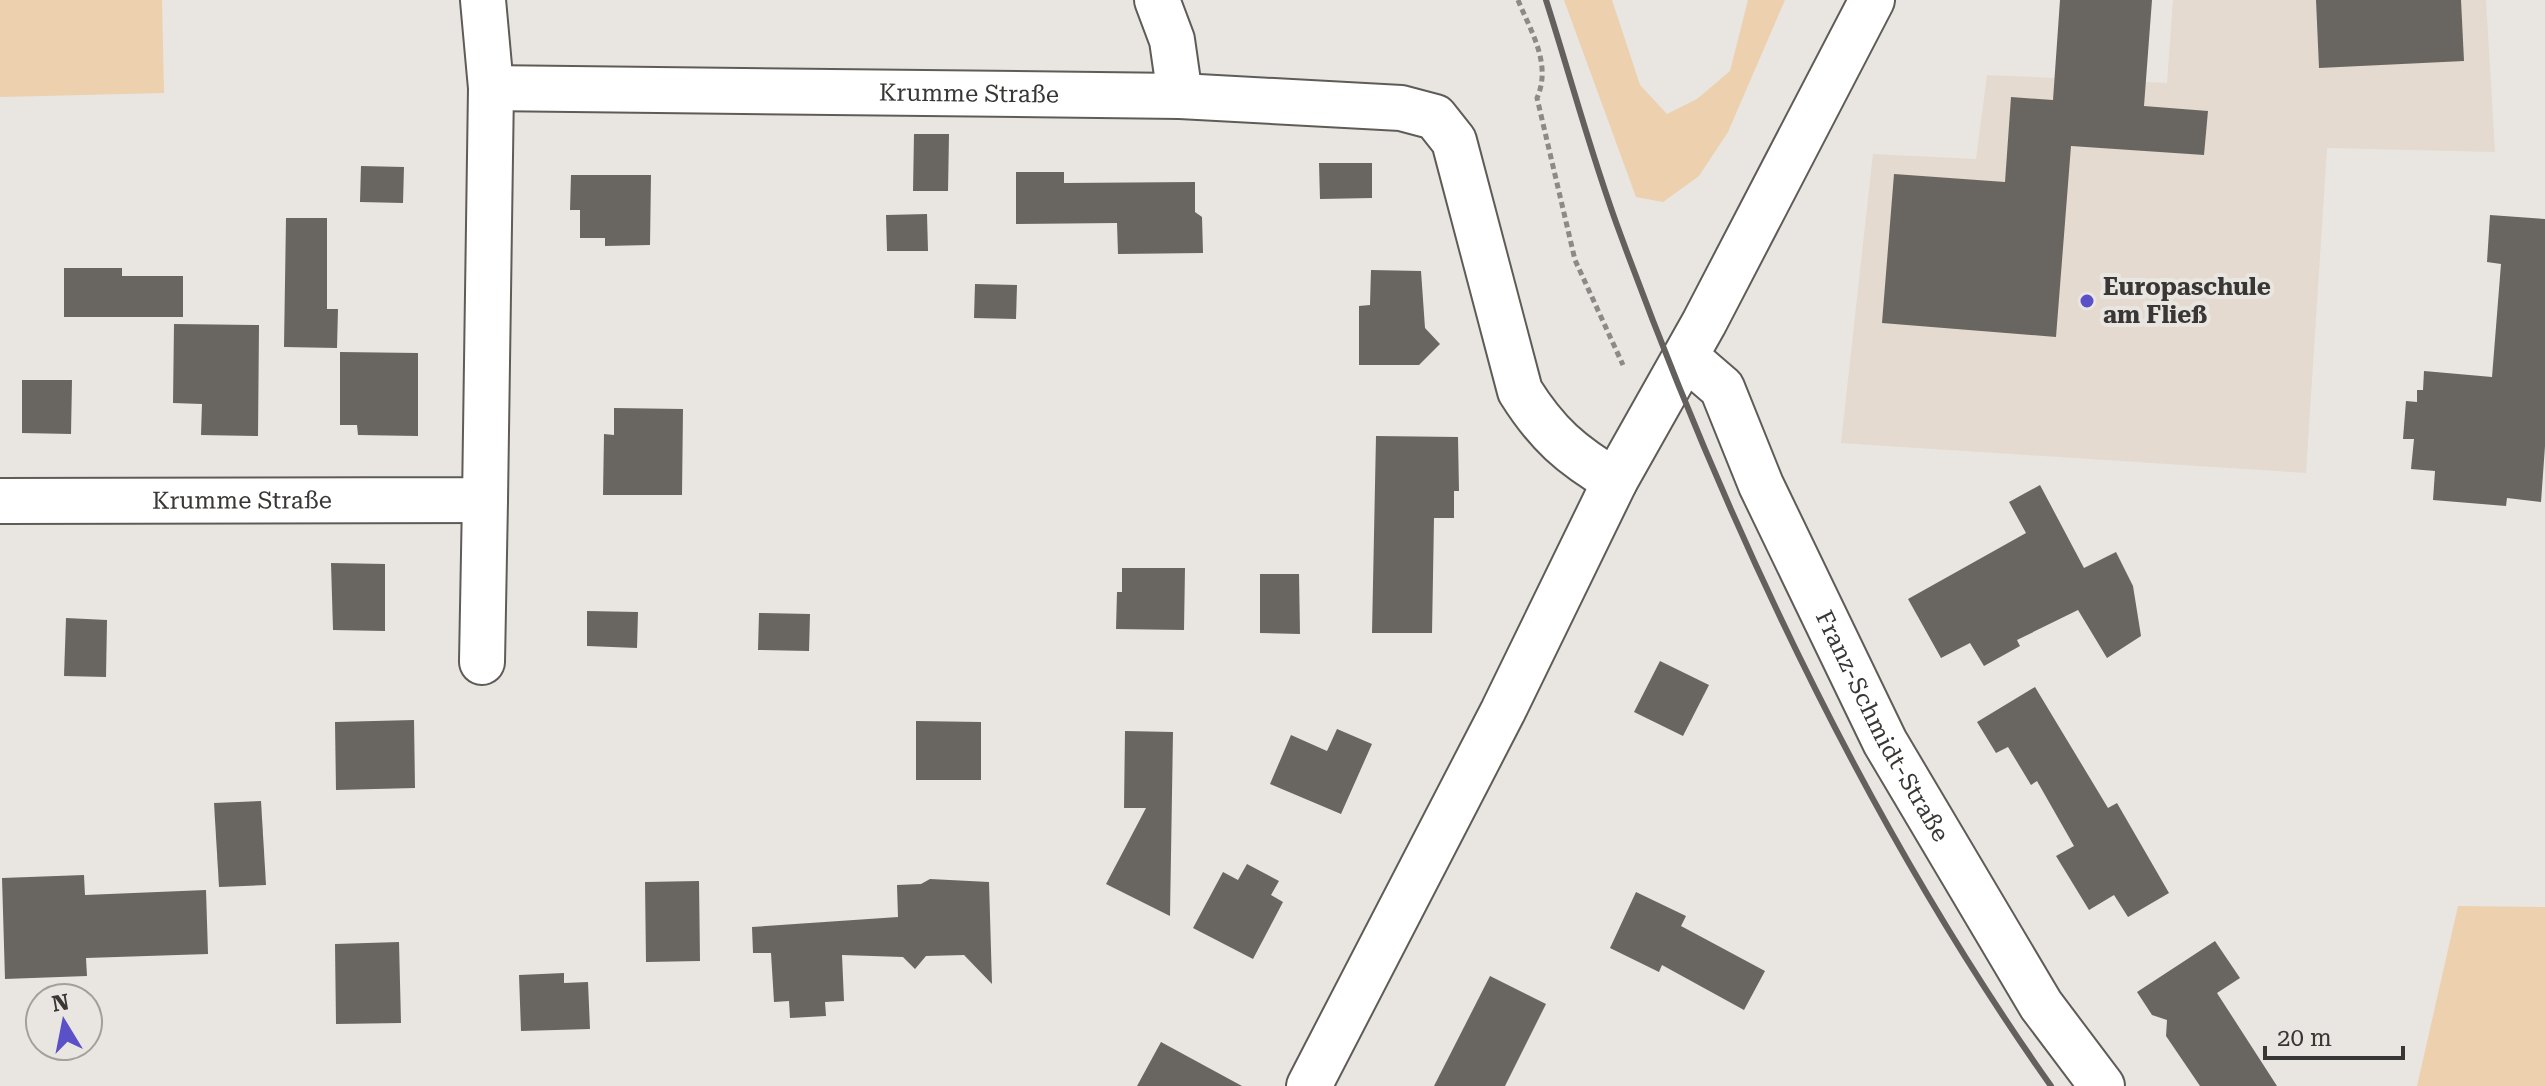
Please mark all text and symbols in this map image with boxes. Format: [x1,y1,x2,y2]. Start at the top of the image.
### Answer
street label: Krumme Straße [879,79,1059,109]
place label: Europaschule am Fließ [2103,273,2271,329]
marker: Europaschule am Fließ [2078,292,2096,310]
street label: Krumme Straße [152,486,332,515]
street label: Franz-Schmidt-Straße [1810,606,1955,847]
north arrow [24,982,104,1062]
text: N [50,989,71,1017]
scale bar [2265,1010,2403,1060]
text: 20 m [2277,1024,2332,1052]

